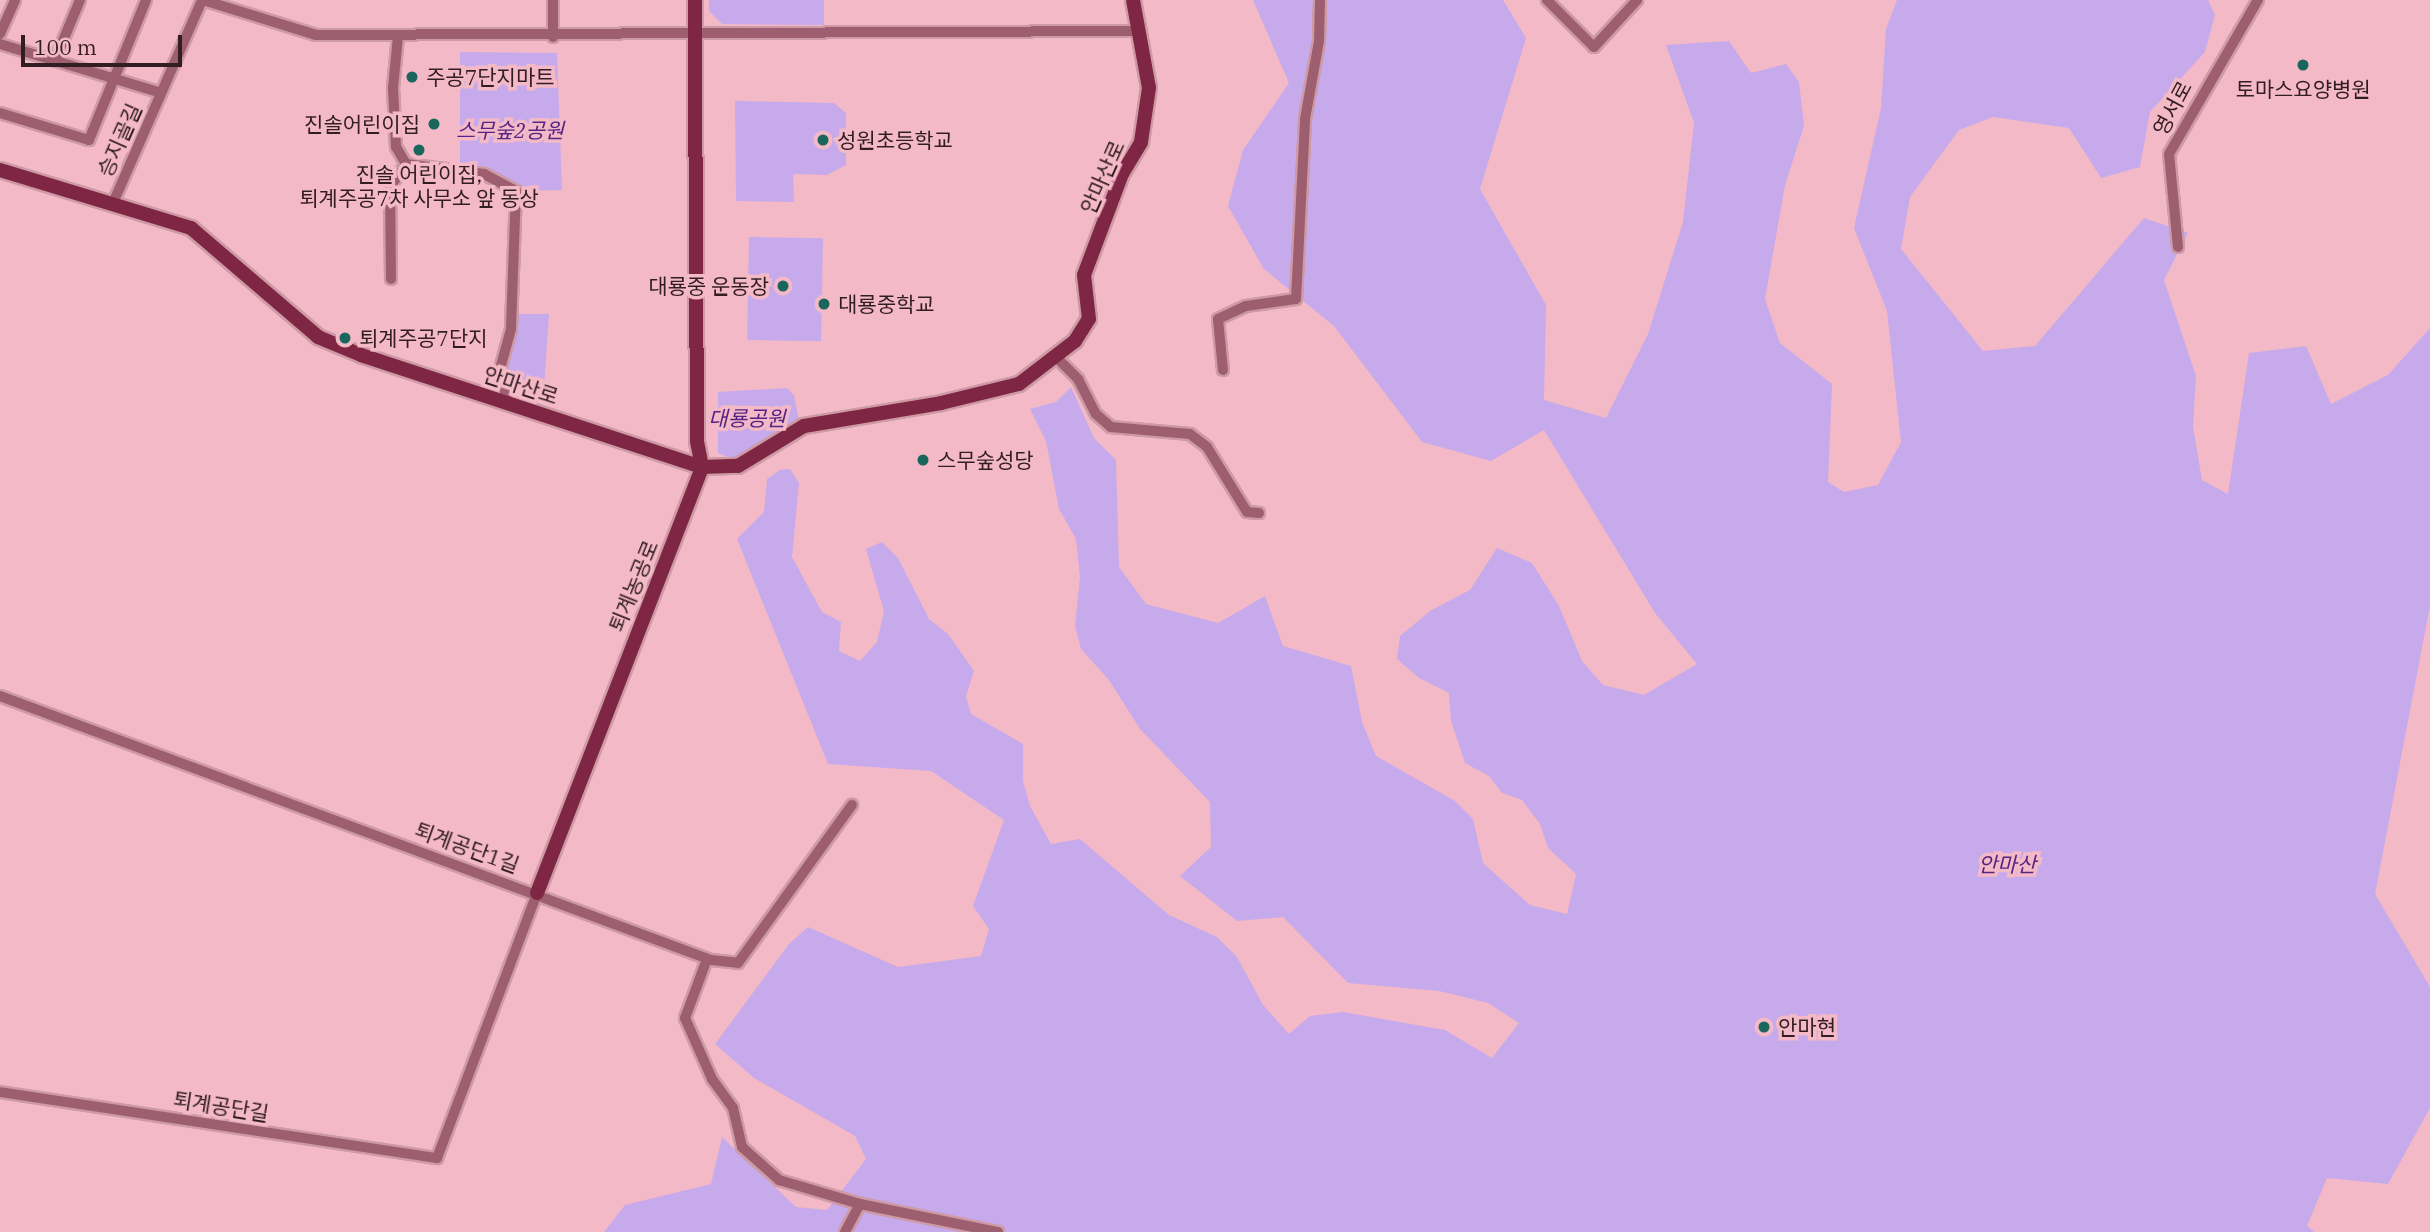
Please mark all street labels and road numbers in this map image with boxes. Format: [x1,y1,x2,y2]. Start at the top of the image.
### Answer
street label: 영서로 [2147,76,2197,140]
street label: 승지골길 [92,100,146,180]
street label: 안마산로 [1075,137,1129,217]
street label: 안마산로 [480,361,562,409]
street label: 퇴계농공로 [603,536,663,636]
street label: 퇴계공단1길 [411,816,523,878]
street label: 퇴계공단길 [171,1086,271,1126]

